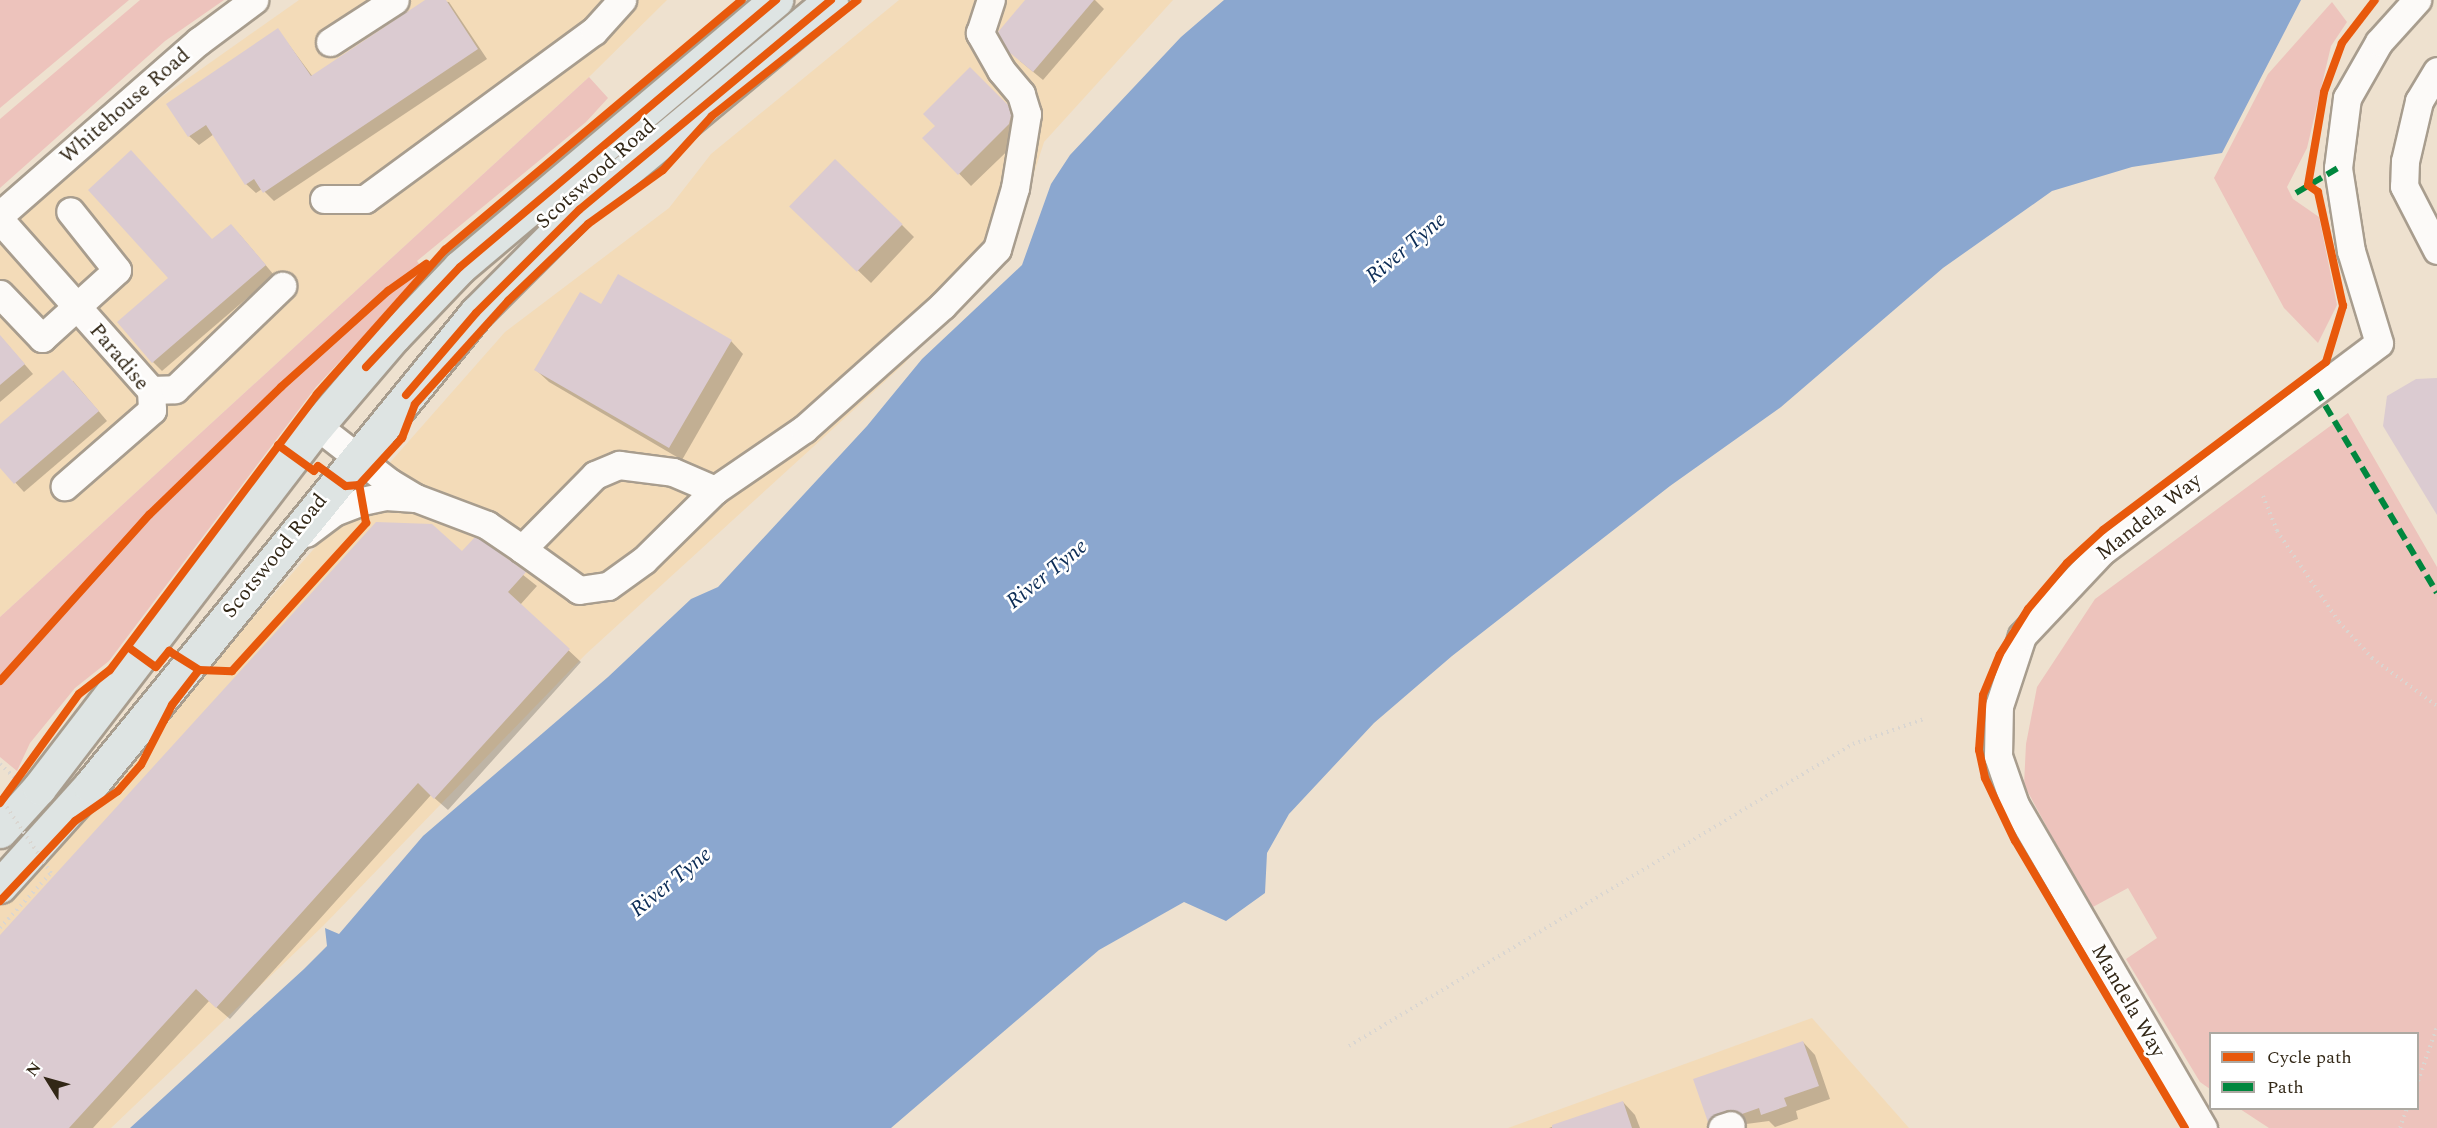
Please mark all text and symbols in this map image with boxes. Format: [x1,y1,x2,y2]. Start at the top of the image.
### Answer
street label: Whitehouse Road [55,43,195,169]
street label: Scotswood Road [531,114,661,234]
water label: River Tyne [1360,207,1452,289]
street label: Paradise [84,318,154,396]
street label: Mandela Way [2091,468,2207,566]
street label: Scotswood Road [217,489,333,623]
water label: River Tyne [1001,533,1093,615]
water label: River Tyne [625,841,717,923]
street label: Mandela Way [2085,940,2171,1062]
legend [2209,1032,2419,1110]
text: Cycle path [2267,1044,2352,1071]
north arrow [18,1050,78,1110]
text: N [20,1057,47,1082]
text: Path [2267,1074,2304,1101]

